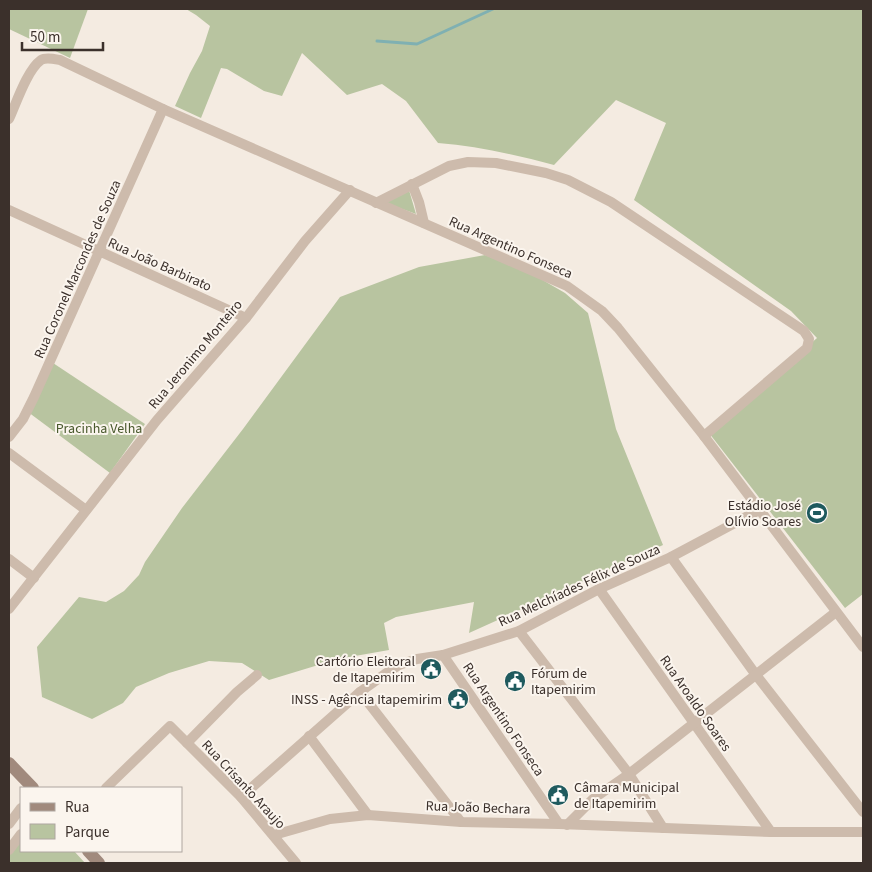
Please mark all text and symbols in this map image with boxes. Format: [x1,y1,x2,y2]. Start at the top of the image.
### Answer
scale bar [22,20,104,52]
text: 50 m [30,27,60,48]
street label: Rua Coronel Marcondes de Souza [29,177,126,362]
street label: Rua Argentino Fonseca [446,212,576,284]
street label: Rua João Barbirato [104,233,215,297]
street label: Rua Jeronimo Monteiro [144,296,248,414]
park label: Pracinha Velha [56,419,142,439]
place label: Estádio José Olívio Soares [725,496,801,532]
sports icon: Estádio José Olívio Soares [805,501,829,525]
street label: Rua Melchíades Félix de Souza [495,540,664,632]
street label: Rua Aroaldo Soares [654,651,736,756]
place label: Cartório Eleitoral de Itapemirim [316,652,415,688]
public building icon: Cartório Eleitoral de Itapemirim [419,657,443,681]
street label: Rua Argentino Fonseca [458,659,549,781]
place label: Fórum de Itapemirim [531,664,596,700]
public building icon: Fórum de Itapemirim [503,669,527,693]
public building icon: INSS - Agência Itapemirim [446,687,470,711]
place label: INSS - Agência Itapemirim [291,690,442,710]
street label: Rua Crisanto Araujo [197,736,290,834]
place label: Câmara Municipal de Itapemirim [574,778,679,814]
public building icon: Câmara Municipal de Itapemirim [546,783,570,807]
legend [20,787,182,852]
street label: Rua João Bechara [425,796,531,820]
text: Rua [65,797,89,818]
text: Parque [65,822,109,843]

